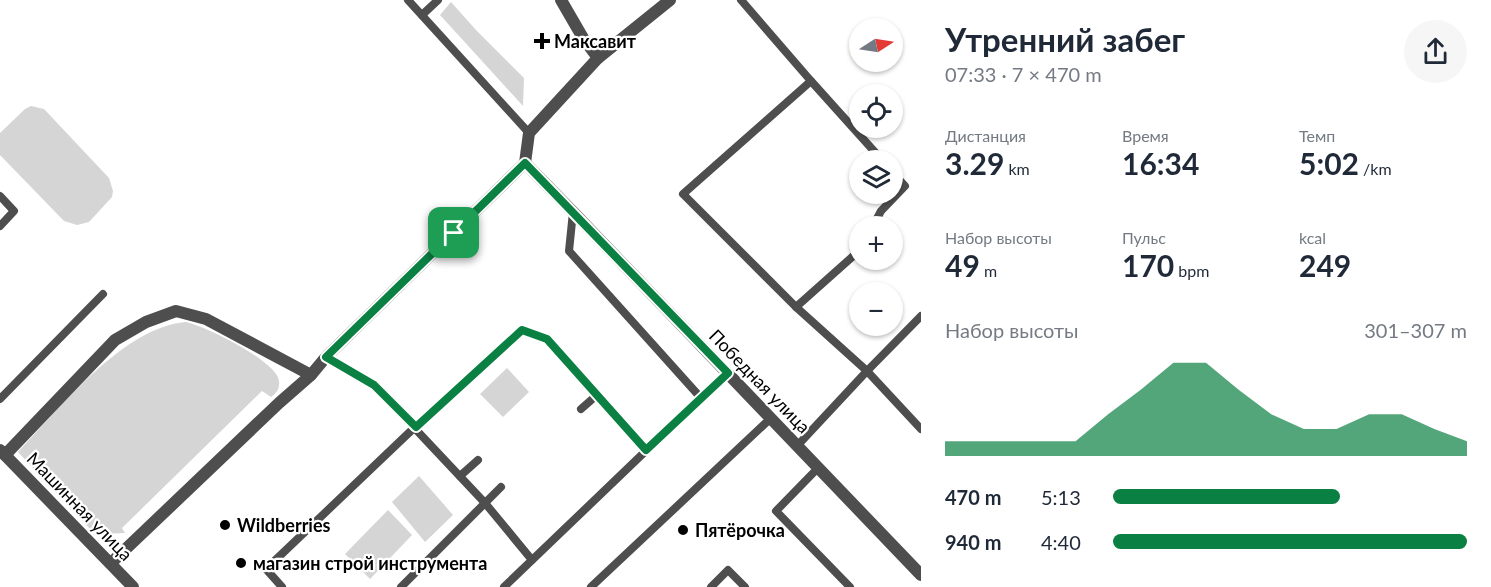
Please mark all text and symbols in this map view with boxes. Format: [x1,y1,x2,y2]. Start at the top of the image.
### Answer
north arrow [849,18,903,72]
map controls [849,18,903,336]
text: Утренний забег [945,19,1185,59]
button: share [1404,20,1467,83]
place label: Максавит [554,30,637,52]
marker: Максавит [535,34,549,48]
text: 07:33 · 7 × 470 m [945,62,1102,86]
button: locate [849,84,903,138]
text: Дистанция [945,126,1026,145]
text: Время [1122,126,1169,145]
text: Темп [1299,126,1335,145]
text: 3.29 [945,145,1004,181]
text: 16:34 [1122,145,1199,181]
text: 5:02 [1299,145,1359,181]
button: layers [849,150,903,204]
text: km [1004,159,1030,178]
text: /km [1359,159,1392,178]
pin [428,207,479,258]
icon: arrive [437,216,470,249]
button: + [849,216,903,270]
text: Набор высоты [945,228,1052,247]
text: Пульс [1122,228,1166,247]
text: kcal [1299,228,1326,247]
text: 49 [945,247,980,283]
text: 170 [1122,247,1174,283]
text: 249 [1299,247,1351,283]
text: m [980,261,997,280]
text: bpm [1174,261,1209,280]
button: − [849,282,903,336]
text: Набор высоты [945,318,1078,342]
text: 301–307 m [1364,318,1467,342]
street label: Победная улица [705,324,815,438]
street label: Машинная улица [23,447,137,565]
text: 470 m [945,485,1001,509]
text: 5:13 [1041,485,1081,509]
place label: Wildberries [237,514,331,536]
marker: Wildberries [218,518,232,532]
place label: Пятёрочка [695,519,785,541]
marker: Пятёрочка [676,523,690,537]
text: 940 m [945,530,1001,554]
text: 4:40 [1041,530,1081,554]
place label: магазин строй инструмента [253,552,487,574]
marker: магазин строй инструмента [234,556,248,570]

